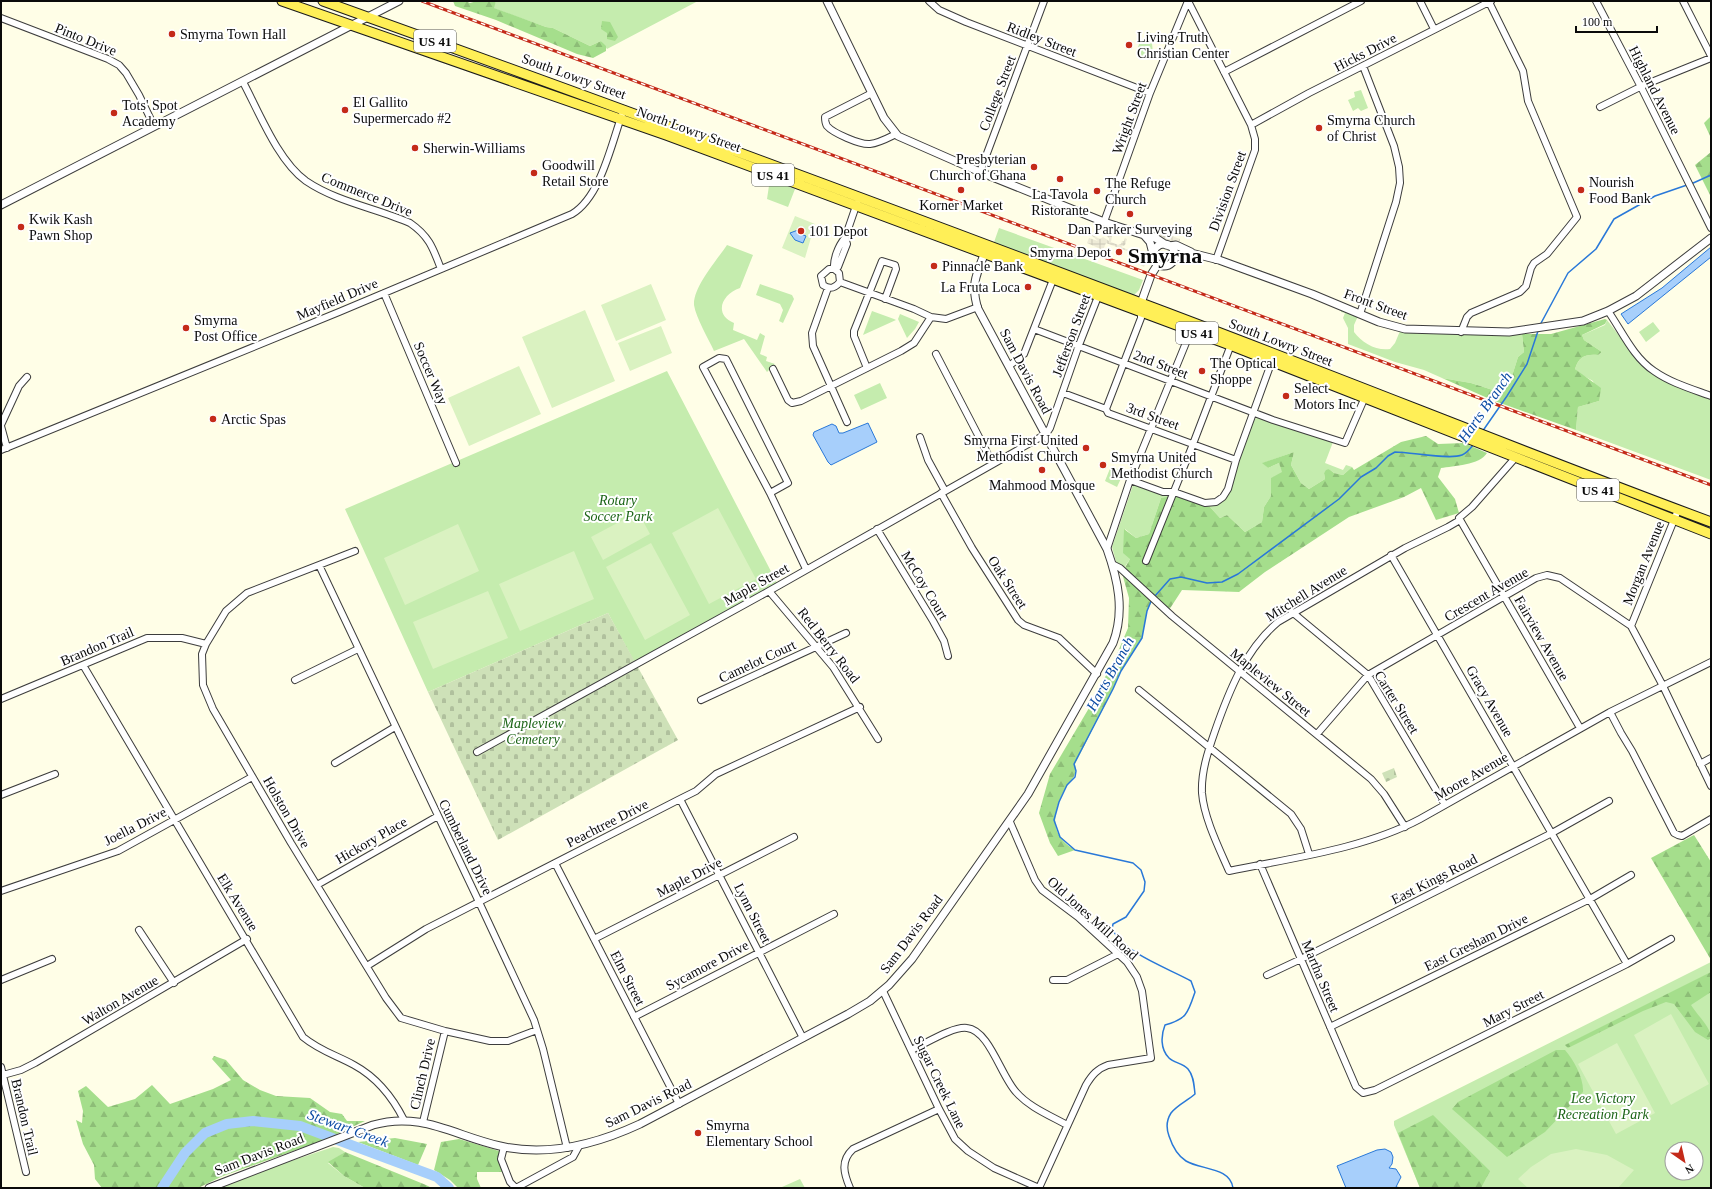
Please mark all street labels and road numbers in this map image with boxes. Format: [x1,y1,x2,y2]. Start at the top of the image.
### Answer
street label: Ridley Street [1005,19,1079,60]
street label: Pinto Drive [53,20,119,59]
road number: US 41 [414,30,456,52]
street label: Hicks Drive [1332,30,1399,75]
street label: Highland Avenue [1626,43,1683,137]
street label: South Lowry Street [520,51,628,102]
street label: College Street [976,53,1019,133]
street label: Wright Street [1110,80,1149,156]
street label: North Lowry Street [635,104,743,155]
street label: Division Street [1206,149,1249,233]
road number: US 41 [752,164,794,186]
street label: Commerce Drive [319,169,414,220]
street label: Mayfield Drive [294,276,380,323]
street label: Front Street [1342,286,1410,323]
street label: Jefferson Street [1050,292,1093,379]
street label: South Lowry Street [1227,316,1335,369]
road number: US 41 [1176,322,1218,344]
street label: Sam Davis Road [997,326,1054,416]
street label: Soccer Way [411,340,450,407]
street label: 2nd Street [1131,347,1190,382]
street label: 3rd Street [1125,400,1181,433]
road number: US 41 [1577,479,1619,501]
street label: Morgan Avenue [1620,519,1667,607]
street label: McCoy Court [898,548,951,622]
street label: Oak Street [985,553,1030,611]
street label: Maple Street [721,560,791,608]
street label: Mitchell Avenue [1263,563,1350,624]
street label: Crescent Avenue [1442,564,1531,624]
street label: Fairview Avenue [1511,593,1572,683]
street label: Red Berry Road [795,605,863,686]
street label: Brandon Trail [58,624,136,669]
street label: Camelot Court [717,637,798,686]
street label: Mapleview Street [1227,645,1314,719]
street label: Gracy Avenue [1463,663,1516,739]
street label: Carter Street [1371,668,1422,736]
street label: Moore Avenue [1432,749,1511,804]
street label: Holston Drive [260,774,313,851]
street label: Peachtree Drive [564,796,651,851]
street label: Cumberland Drive [436,797,495,898]
street label: Joella Drive [102,804,169,849]
street label: Hickory Place [333,814,410,867]
street label: East Kings Road [1389,851,1480,907]
street label: Maple Drive [654,855,724,900]
street label: Elk Avenue [214,871,261,934]
street label: Old Jones Mill Road [1044,874,1141,963]
street label: Lynn Street [731,881,774,946]
street label: Sam Davis Road [877,892,946,976]
street label: East Gresham Drive [1422,911,1531,974]
street label: Sycamore Drive [663,937,751,994]
street label: Martha Street [1299,938,1342,1014]
street label: Elm Street [607,948,648,1008]
street label: Walton Avenue [80,973,161,1028]
street label: Mary Street [1480,987,1546,1030]
street label: Sugar Creek Lane [911,1034,968,1131]
street label: Clinch Drive [407,1037,438,1111]
street label: Sam Davis Road [603,1076,694,1131]
street label: Brandon Trail [8,1077,41,1157]
street label: Sam Davis Road [213,1131,306,1178]

